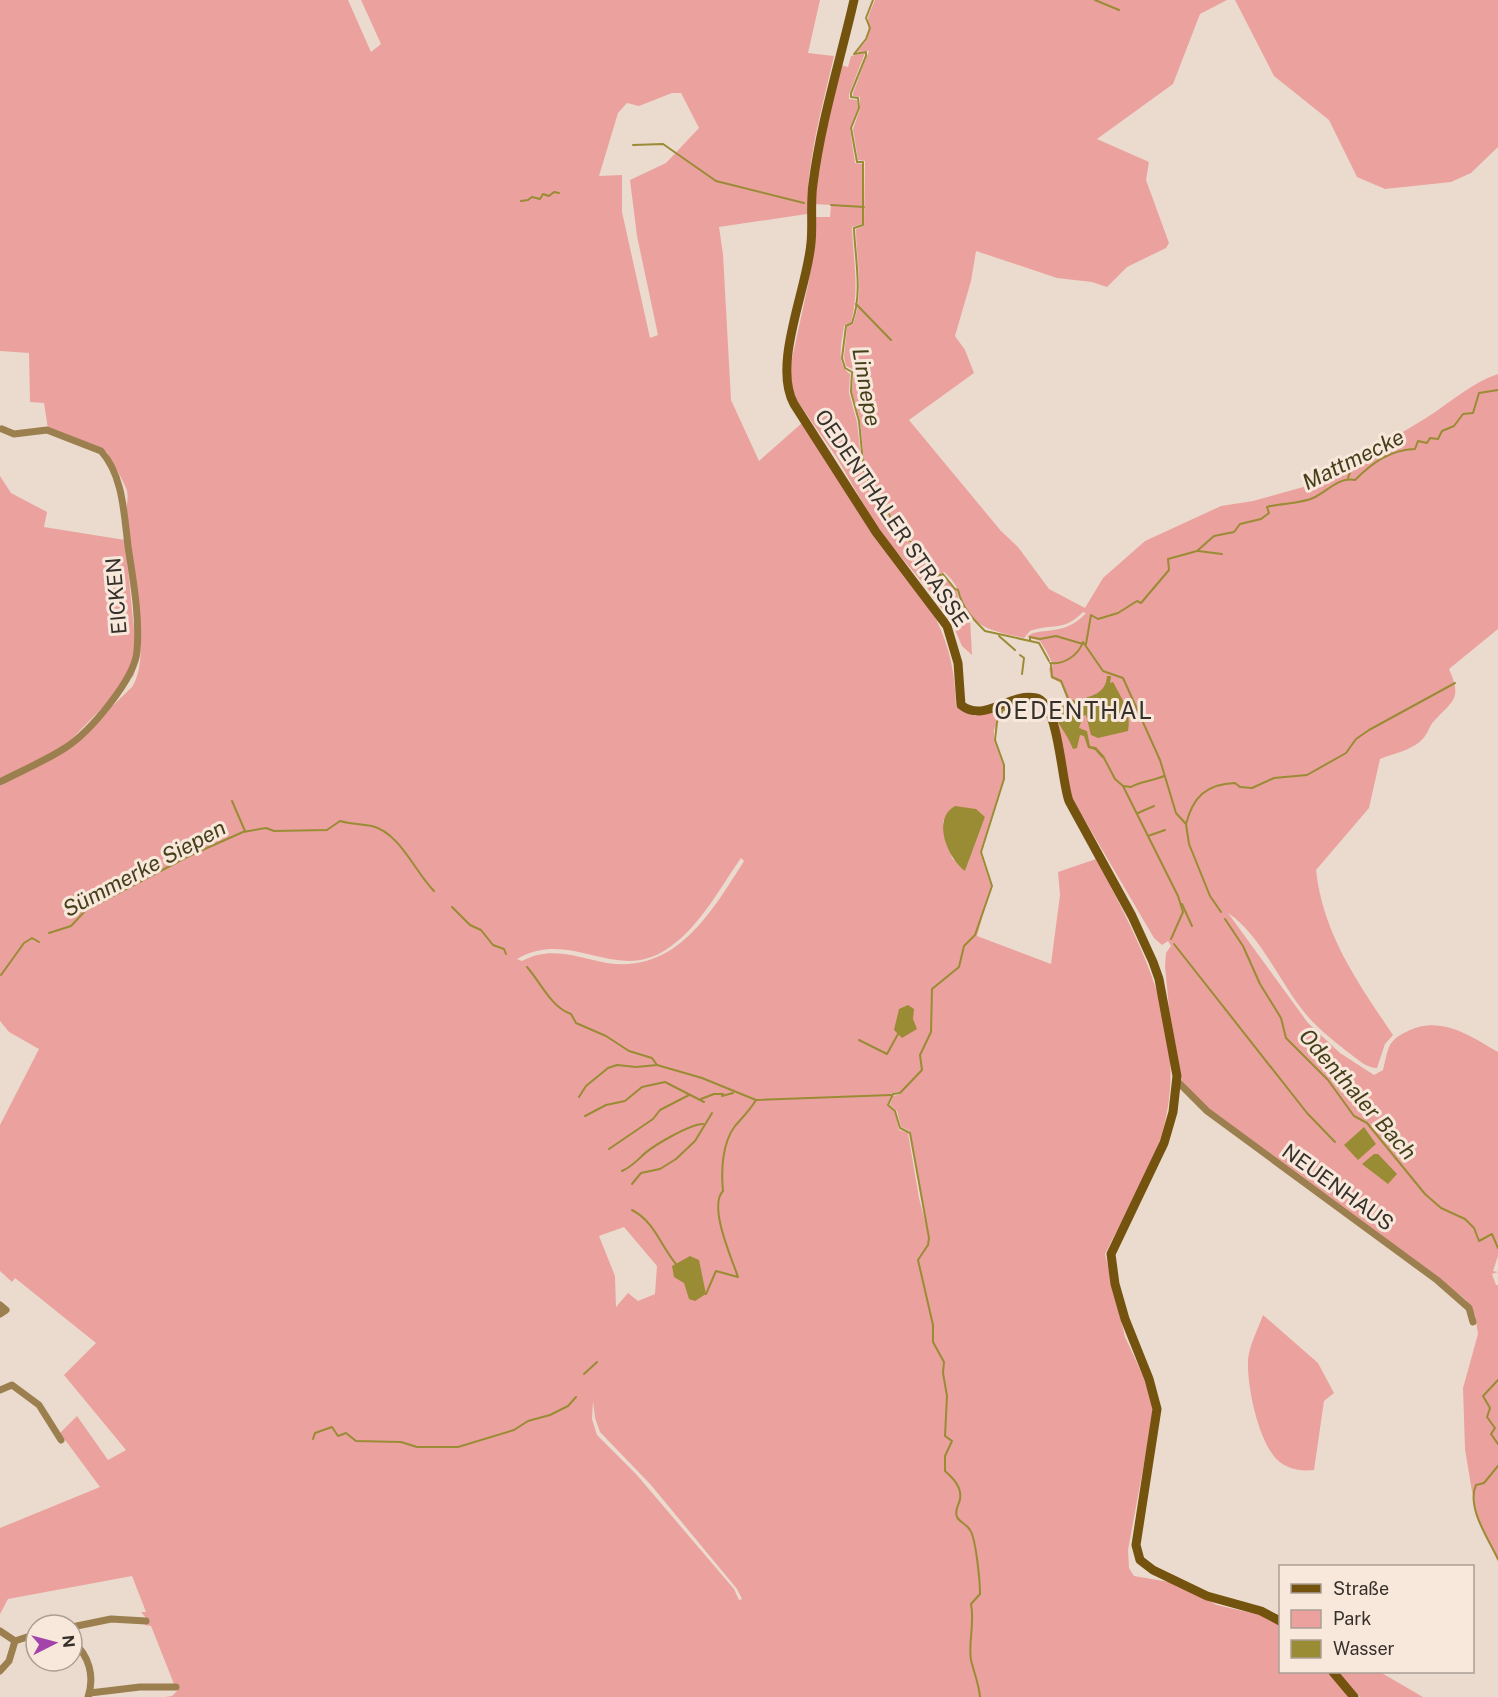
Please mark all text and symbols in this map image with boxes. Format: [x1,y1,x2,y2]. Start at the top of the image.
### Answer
water label: Linnepe [847,346,887,428]
street label: OEDENTHALER STRASSE [810,405,974,631]
water label: Mattmecke [1298,423,1408,495]
street label: EICKEN [100,557,132,635]
district label: OEDENTHAL [994,696,1154,724]
water label: Sümmerke Siepen [58,814,230,922]
water label: Odenthaler Bach [1294,1023,1422,1165]
street label: NEUENHAUS [1277,1138,1399,1236]
legend [1279,1565,1474,1673]
text: Straße [1333,1578,1389,1599]
text: Park [1333,1608,1371,1629]
north arrow [24,1613,84,1673]
text: N [58,1634,79,1649]
text: Wasser [1333,1638,1395,1659]

